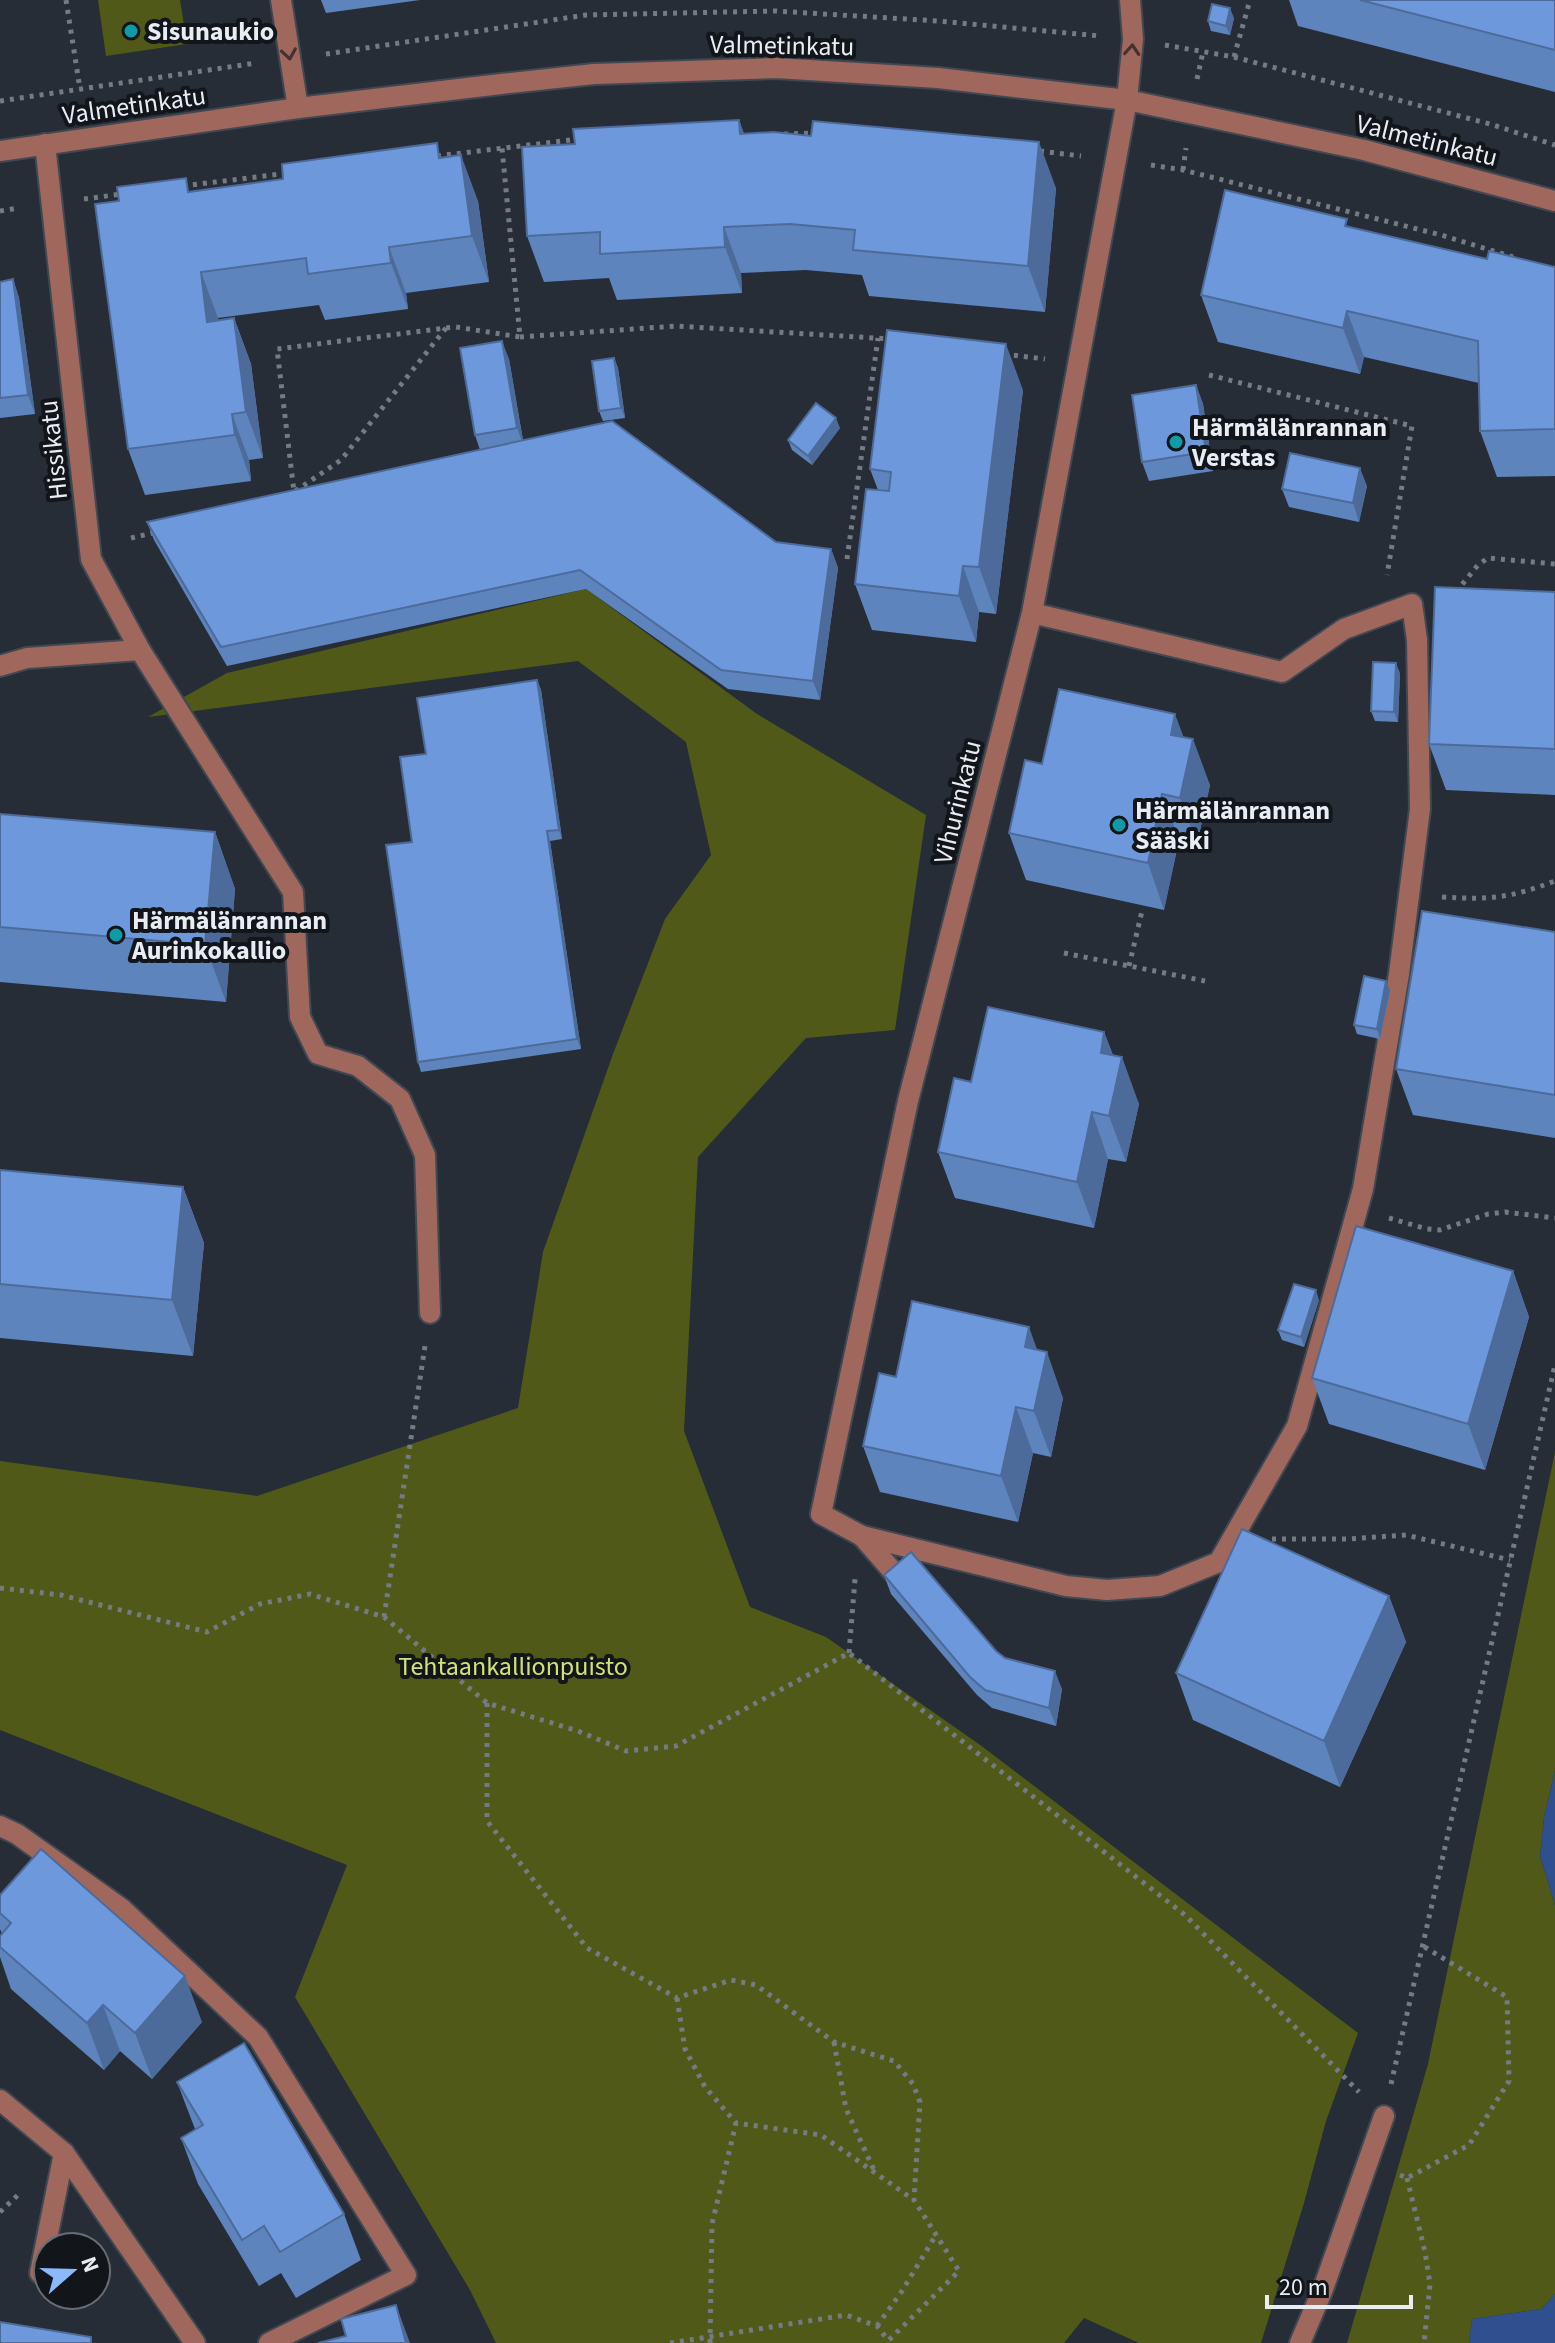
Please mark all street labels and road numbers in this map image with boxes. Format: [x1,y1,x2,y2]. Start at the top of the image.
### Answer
street label: Valmetinkatu [709,26,855,65]
street label: Valmetinkatu [60,77,208,134]
street label: Valmetinkatu [1352,105,1501,176]
street label: Hissikatu [30,398,77,502]
street label: Vihurinkatu [924,737,991,868]

